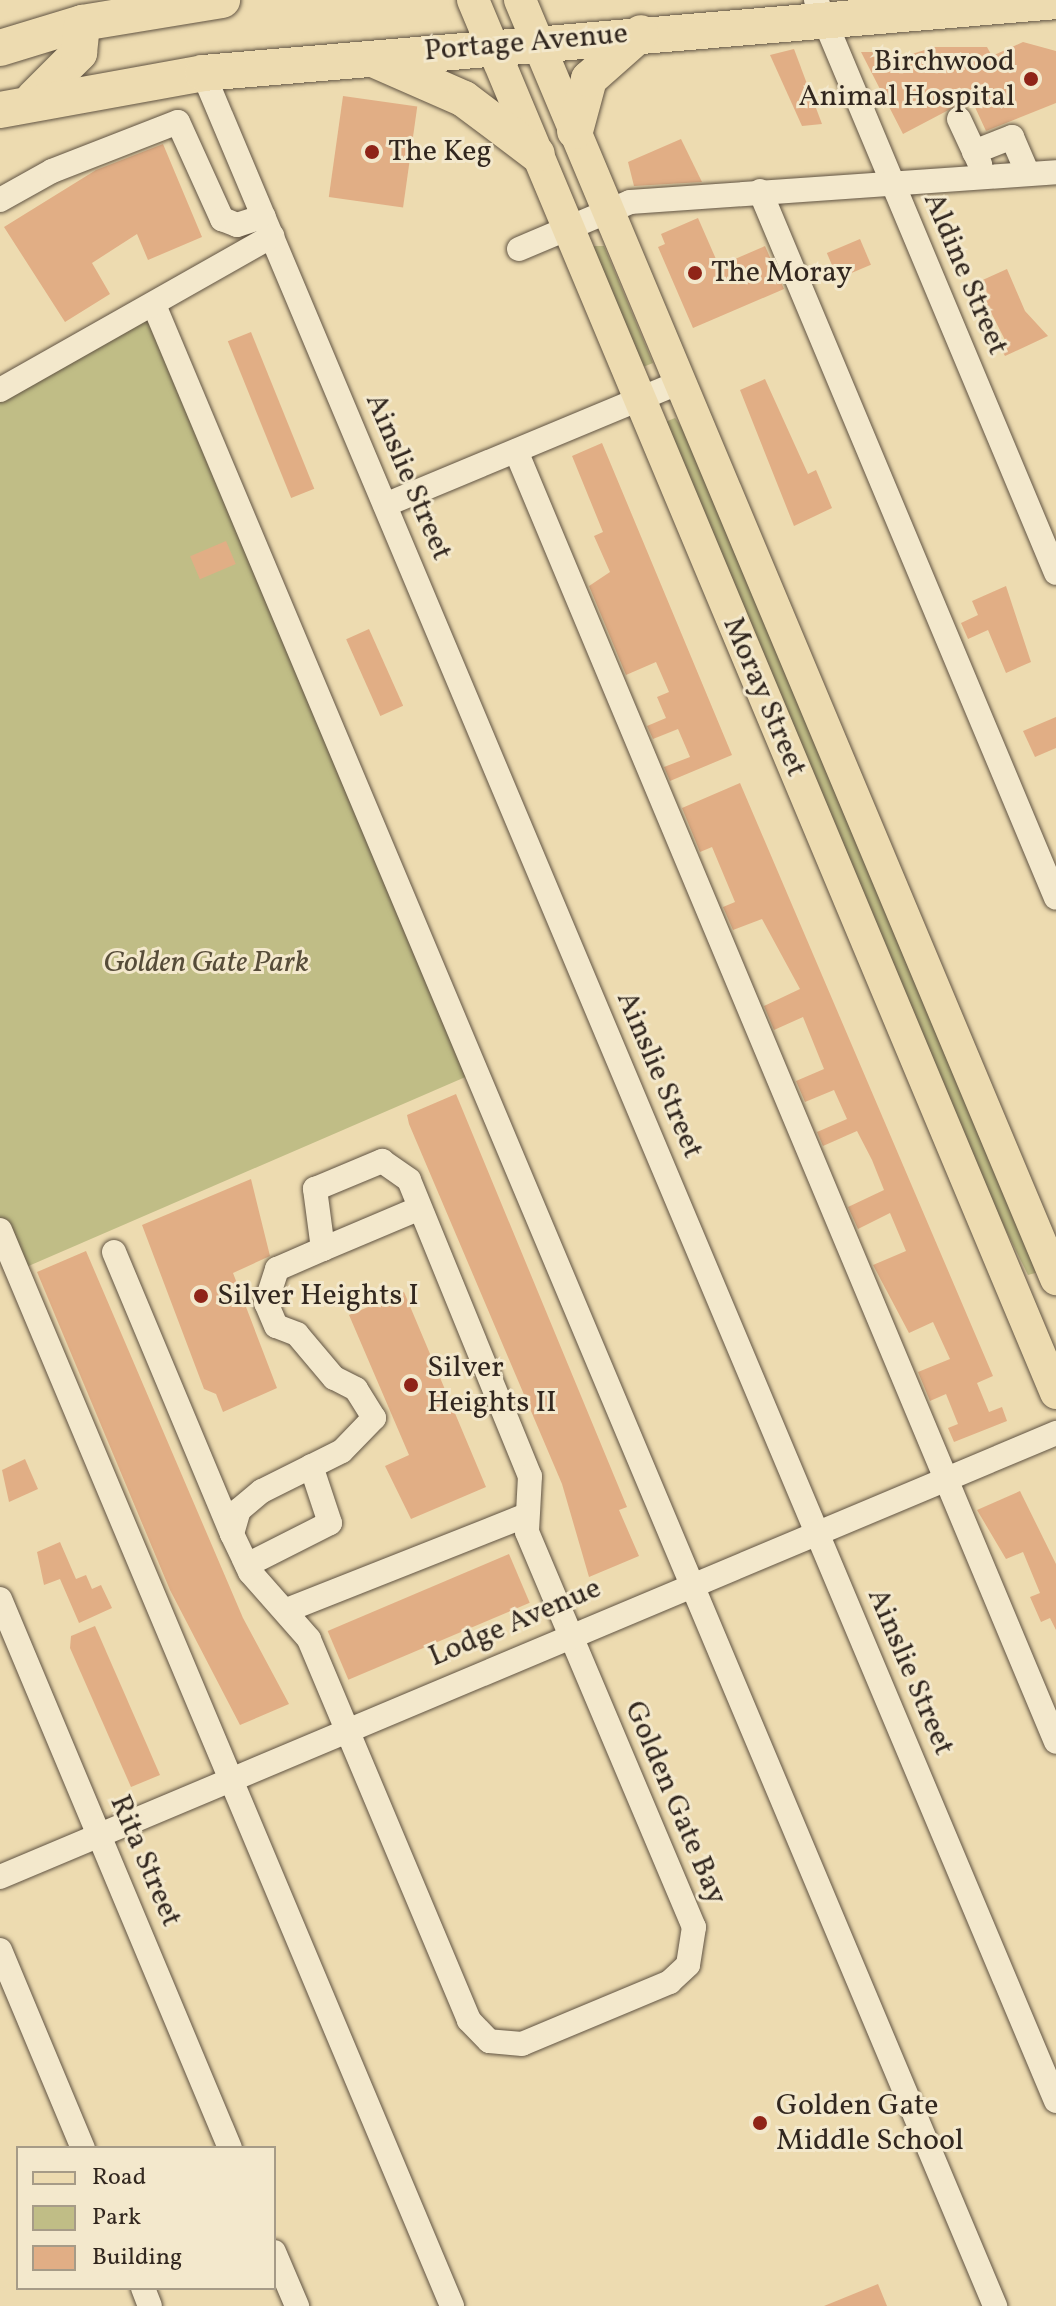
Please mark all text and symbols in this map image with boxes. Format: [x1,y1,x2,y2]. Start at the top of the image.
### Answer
street label: Portage Avenue [423,16,629,70]
place label: Birchwood Animal Hospital [798,44,1015,114]
marker: Birchwood Animal Hospital [1022,70,1040,88]
place label: The Keg [388,134,492,170]
marker: The Keg [363,143,381,161]
street label: Aldine Street [915,187,1015,361]
place label: The Moray [711,255,852,291]
marker: The Moray [686,264,704,282]
street label: Ainslie Street [357,388,459,566]
street label: Moray Street [714,611,814,783]
park label: Golden Gate Park [103,945,309,981]
street label: Ainslie Street [608,986,710,1164]
place label: Silver Heights I [217,1278,419,1314]
marker: Silver Heights I [192,1287,210,1305]
place label: Silver Heights II [427,1350,557,1420]
marker: Silver Heights II [402,1376,420,1394]
street label: Lodge Avenue [424,1571,606,1675]
street label: Ainslie Street [859,1583,961,1761]
street label: Golden Gate Bay [616,1696,734,1910]
street label: Rita Street [101,1790,189,1932]
place label: Golden Gate Middle School [776,2088,964,2158]
marker: Golden Gate Middle School [751,2114,769,2132]
legend [16,2146,276,2290]
text: Road [92,2161,146,2195]
text: Park [92,2201,141,2235]
text: Building [92,2241,182,2275]

